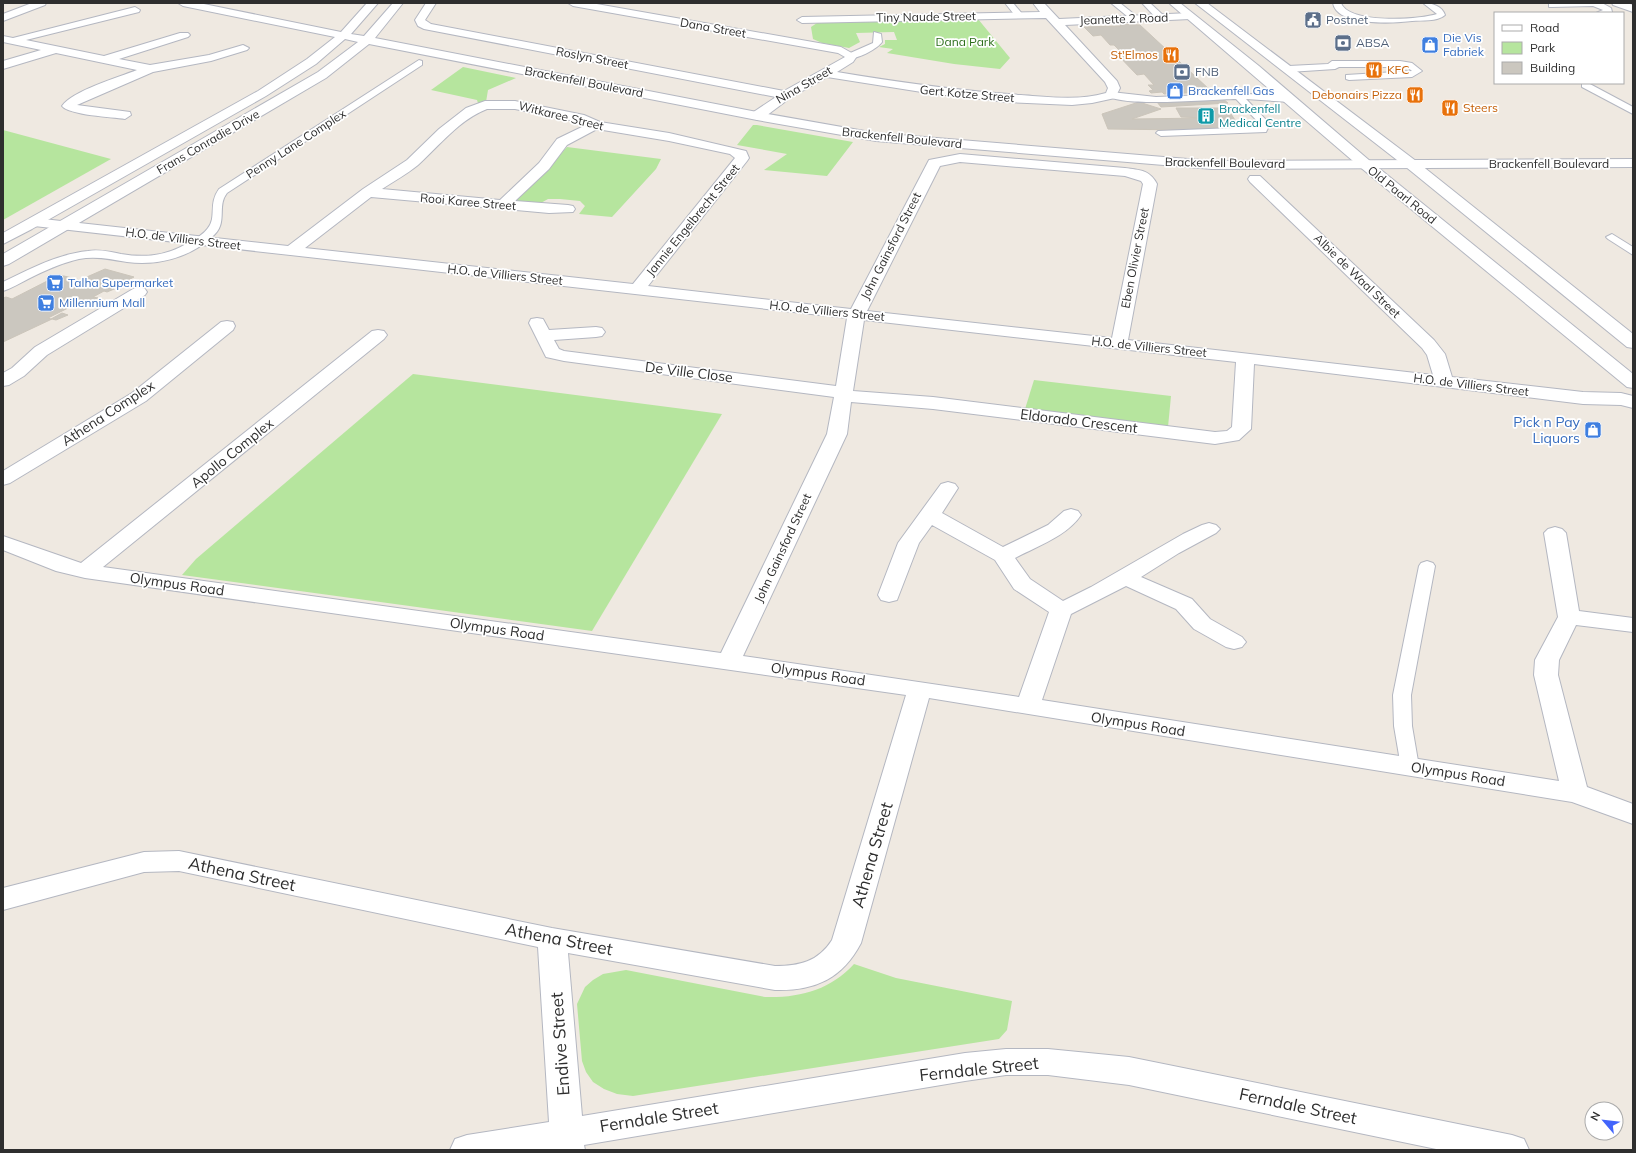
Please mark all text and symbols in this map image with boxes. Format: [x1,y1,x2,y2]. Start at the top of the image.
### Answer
street label: Tiny Naude Street [876,8,976,25]
street label: Jeanette 2 Road [1079,9,1169,28]
public building icon: Postnet [1303,10,1323,30]
place label: Postnet [1326,12,1368,27]
legend [1494,12,1624,84]
street label: Dana Street [679,14,747,41]
text: Road [1530,20,1559,35]
place label: Die Vis Fabriek [1443,30,1485,59]
bank icon: ABSA [1333,33,1353,53]
park label: Dana Park [936,34,995,49]
place label: ABSA [1356,35,1389,50]
shop icon: Die Vis Fabriek [1420,35,1440,55]
text: Park [1530,40,1556,55]
street label: Roslyn Street [555,43,630,72]
restaurant icon: St'Elmos [1161,45,1181,65]
place label: St'Elmos [1110,47,1158,62]
restaurant icon: KFC [1364,60,1384,80]
text: Building [1530,60,1575,75]
street label: Nina Street [773,62,835,107]
bank icon: FNB [1172,62,1192,82]
place label: KFC [1387,62,1409,77]
street label: Brackenfell Boulevard [523,63,645,100]
place label: FNB [1195,64,1219,79]
shop icon: Brackenfell Gas [1165,81,1185,101]
street label: Gert Kotze Street [919,82,1015,105]
place label: Brackenfell Gas [1188,83,1274,98]
restaurant icon: Debonairs Pizza [1405,85,1425,105]
place label: Debonairs Pizza [1312,87,1402,102]
street label: Witkaree Street [517,98,605,133]
restaurant icon: Steers [1440,98,1460,118]
place label: Steers [1463,100,1498,115]
place label: Brackenfell Medical Centre [1219,101,1301,130]
street label: Penny Lane Complex [243,105,349,182]
street label: Frans Conradie Drive [154,106,262,177]
building icon: Brackenfell Medical Centre [1196,106,1216,126]
street label: Brackenfell Boulevard [841,124,963,151]
street label: Brackenfell Boulevard [1165,154,1285,171]
street label: Brackenfell Boulevard [1489,156,1609,171]
street label: Jannie Engelbrecht Street [643,161,742,279]
street label: Old Paarl Road [1365,162,1440,227]
street label: Rooi Karee Street [419,190,517,213]
street label: John Gainsford Street [857,190,924,302]
street label: Eben Olivier Street [1117,206,1152,310]
street label: H.O. de Villiers Street [125,224,242,253]
street label: Albie de Waal Street [1311,230,1404,321]
street label: H.O. de Villiers Street [447,261,563,288]
supermarket icon: Talha Supermarket [45,273,65,293]
place label: Talha Supermarket [68,275,173,290]
supermarket icon: Millennium Mall [36,293,56,313]
place label: Millennium Mall [59,295,145,310]
street label: H.O. de Villiers Street [769,297,885,324]
street label: H.O. de Villiers Street [1091,333,1207,360]
street label: De Ville Close [644,358,734,386]
street label: H.O. de Villiers Street [1413,370,1530,399]
street label: Athena Complex [58,376,158,450]
street label: Eldorado Crescent [1019,405,1139,437]
place label: Pick n Pay Liquors [1513,413,1581,447]
street label: Apollo Complex [187,414,277,492]
shop icon: Pick n Pay Liquors [1583,420,1603,440]
street label: John Gainsford Street [751,491,814,605]
street label: Olympus Road [129,568,225,600]
street label: Olympus Road [449,613,545,645]
street label: Olympus Road [770,658,866,690]
street label: Olympus Road [1090,708,1186,740]
street label: Olympus Road [1410,758,1506,790]
street label: Athena Street [846,800,897,910]
street label: Athena Street [187,852,298,895]
street label: Athena Street [504,918,615,959]
street label: Endive Street [545,991,574,1097]
street label: Ferndale Street [918,1052,1040,1085]
street label: Ferndale Street [1237,1083,1359,1128]
street label: Ferndale Street [598,1097,720,1136]
north arrow [1584,1101,1624,1141]
text: N [1587,1109,1603,1123]

